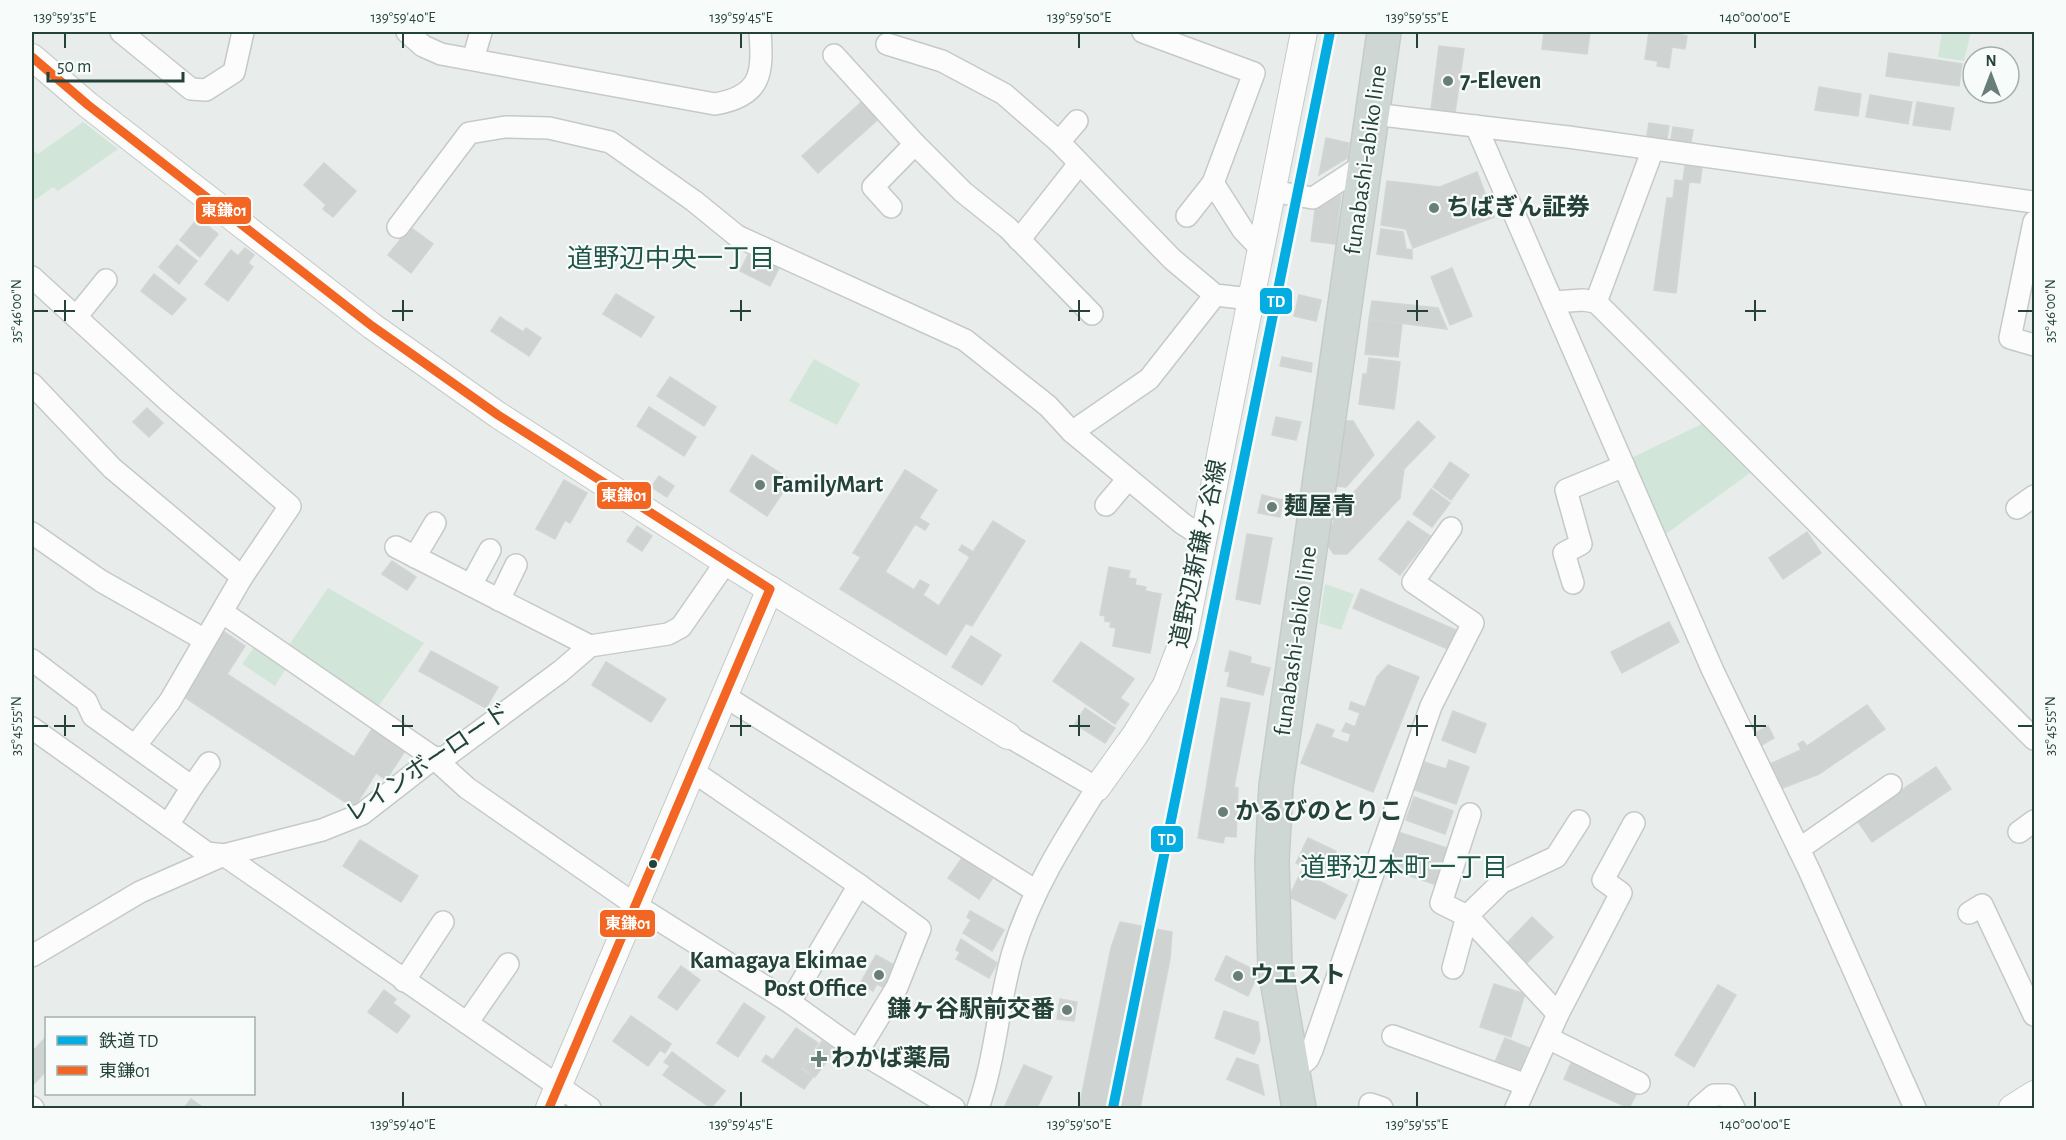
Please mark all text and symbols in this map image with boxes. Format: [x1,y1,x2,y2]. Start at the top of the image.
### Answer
text: 139°59'35"E [34,10,96,25]
text: 139°59'40"E [370,10,436,25]
text: 139°59'45"E [709,10,773,25]
text: 139°59'50"E [1047,10,1111,25]
text: 139°59'55"E [1386,10,1448,25]
text: 140°00'00"E [1720,10,1790,25]
scale bar [48,45,183,83]
north arrow [1961,45,2021,105]
text: N [1985,53,1997,69]
text: 50 m [57,58,91,76]
street label: funabashi-abiko line [1341,64,1391,256]
place label: 7-Eleven [1460,69,1541,93]
marker: 7-Eleven [1441,74,1455,88]
place label: ちばぎん証券 [1446,194,1590,220]
line badge: 東鎌01 [195,196,252,225]
marker: ちばぎん証券 [1427,201,1441,215]
text: 東鎌01 [201,202,247,219]
district label: 道野辺中央一丁目 [567,245,775,272]
text: 35°46'00"N [9,279,24,343]
text: 35°46'00"N [2043,279,2058,343]
line badge: TD [1259,287,1293,315]
text: TD [1267,294,1286,310]
street label: 道野辺新鎌ヶ谷線 [1165,457,1231,650]
place label: FamilyMart [772,473,883,497]
marker: FamilyMart [753,478,767,492]
line badge: 東鎌01 [596,481,652,510]
text: 東鎌01 [601,487,647,504]
place label: 麺屋青 [1284,493,1356,519]
marker: 麺屋青 [1265,500,1279,514]
street label: funabashi-abiko line [1271,545,1321,737]
text: 35°45'55"N [9,696,24,756]
text: 35°45'55"N [2043,696,2058,756]
street label: レインボーロード [341,699,514,827]
place label: かるびのとりこ [1235,798,1403,824]
marker: かるびのとりこ [1216,805,1230,819]
line badge: TD [1150,825,1184,853]
text: TD [1158,832,1177,848]
district label: 道野辺本町一丁目 [1300,854,1508,881]
unlabelled marker [647,858,659,870]
line badge: 東鎌01 [599,909,656,938]
text: 東鎌01 [605,915,651,932]
place label: Kamagaya Ekimae Post Office [689,949,867,1001]
place label: ウエスト [1250,963,1346,988]
marker: Kamagaya Ekimae Post Office [872,968,886,982]
marker: ウエスト [1231,969,1245,983]
place label: 鎌ヶ谷駅前交番 [887,996,1055,1022]
marker: 鎌ヶ谷駅前交番 [1060,1003,1074,1017]
legend [45,1017,255,1095]
text: 鉄道 TD [99,1031,158,1051]
place label: わかば薬局 [831,1045,951,1071]
marker: わかば薬局 [812,1052,826,1066]
text: 東鎌01 [99,1061,151,1081]
text: 139°59'40"E [370,1117,436,1132]
text: 139°59'45"E [709,1117,773,1132]
text: 139°59'50"E [1047,1117,1111,1132]
text: 139°59'55"E [1386,1117,1448,1132]
text: 140°00'00"E [1720,1117,1790,1132]

